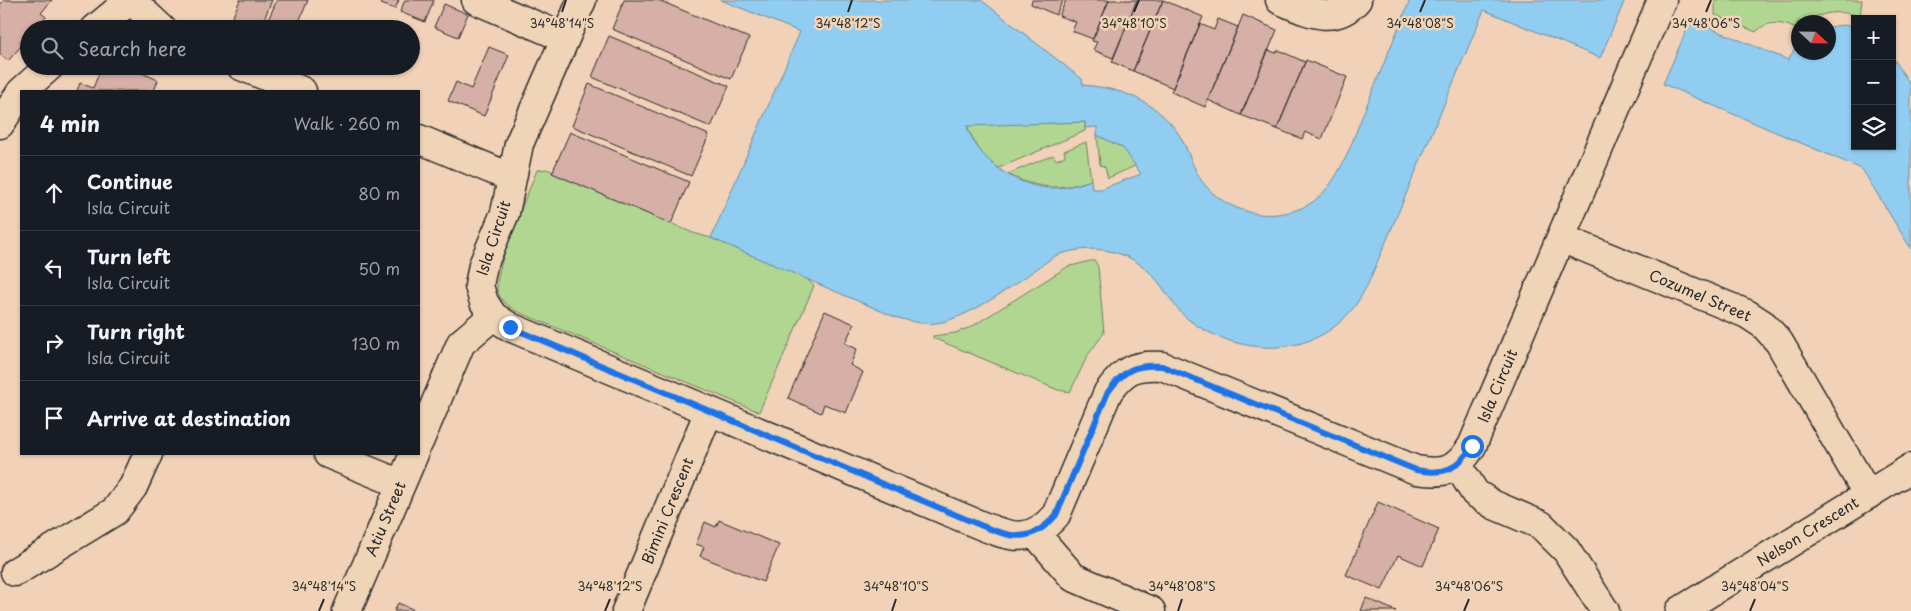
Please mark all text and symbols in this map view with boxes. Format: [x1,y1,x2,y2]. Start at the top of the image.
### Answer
text: 34°48'14"S [530,14,594,32]
text: 34°48'12"S [815,14,881,32]
text: 34°48'10"S [1101,14,1167,32]
text: 34°48'08"S [1386,14,1454,32]
text: 34°48'06"S [1672,14,1740,32]
north arrow [1791,15,1836,60]
map controls [1851,15,1896,150]
button: + [1851,15,1896,60]
search box [20,20,420,75]
icon: search [38,34,66,62]
text: Search here [78,34,187,62]
button: − [1851,60,1896,105]
button: layers [1851,105,1896,150]
text: 4 min [40,107,100,139]
text: Walk · 260 m [294,111,400,135]
text: Continue [87,167,173,195]
icon: ahead [40,179,68,207]
text: 80 m [358,181,400,205]
text: Isla Circuit [87,195,170,219]
street label: Isla Circuit [470,197,516,278]
text: Turn left [87,242,171,270]
icon: left [40,254,68,282]
text: 50 m [359,256,400,280]
street label: Cozumel Street [1646,263,1755,327]
text: Isla Circuit [87,270,170,294]
route end [499,316,522,339]
text: Turn right [87,317,185,345]
icon: right [40,329,68,357]
text: 130 m [352,331,400,355]
text: Isla Circuit [87,345,170,369]
street label: Isla Circuit [1471,345,1522,426]
icon: arrive [40,404,68,432]
text: Arrive at destination [87,404,291,432]
route start [1461,435,1484,458]
street label: Bimini Crescent [635,454,698,567]
street label: Atiu Street [359,477,411,559]
street label: Nelson Crescent [1752,490,1863,571]
text: 34°48'14"S [292,577,356,595]
text: 34°48'12"S [577,577,643,595]
text: 34°48'10"S [863,577,929,595]
text: 34°48'08"S [1148,577,1216,595]
text: 34°48'06"S [1435,577,1503,595]
text: 34°48'04"S [1721,577,1789,595]

